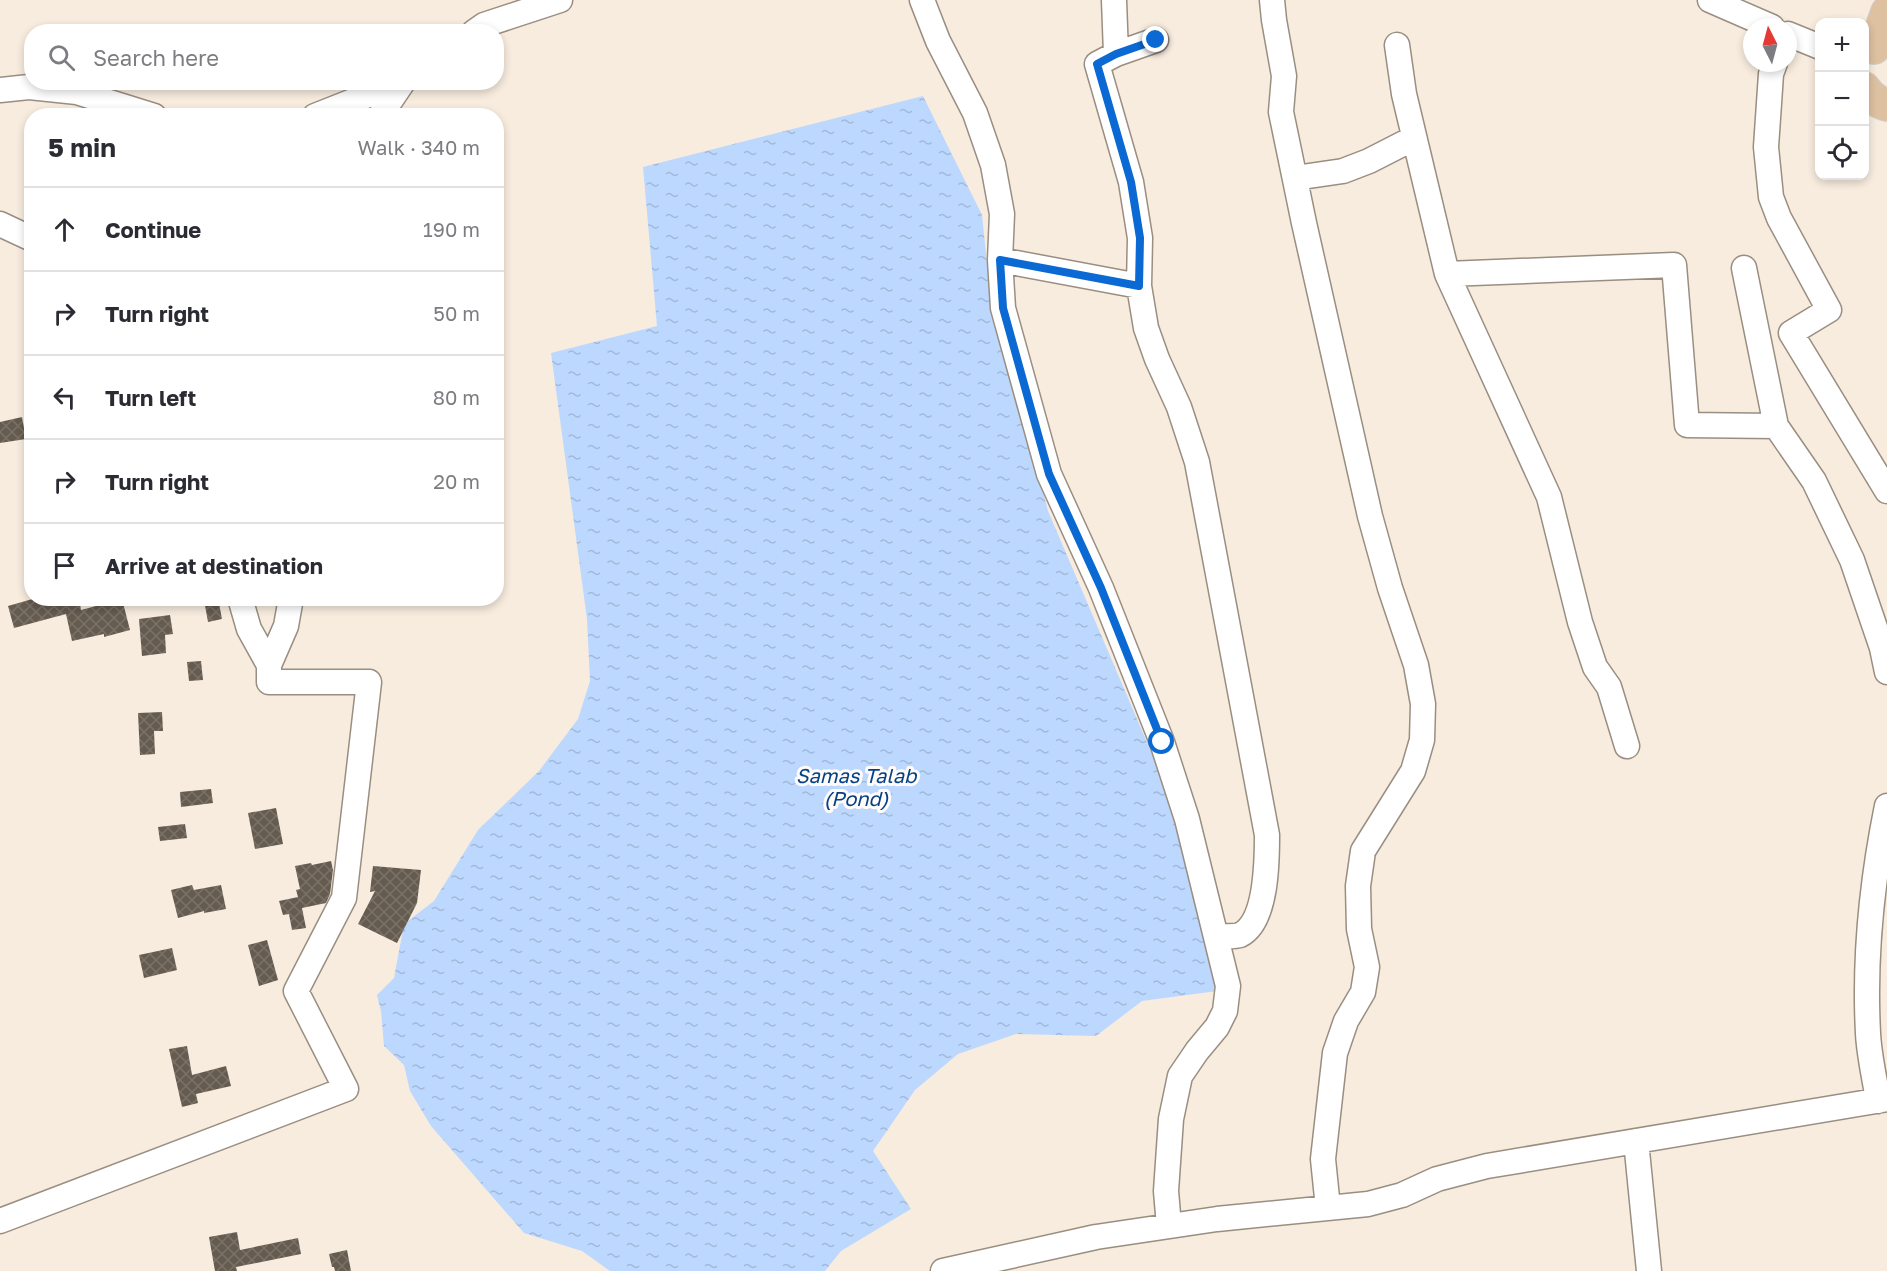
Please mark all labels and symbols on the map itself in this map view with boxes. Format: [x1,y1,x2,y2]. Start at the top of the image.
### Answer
north arrow [1743,18,1797,72]
route end [1142,26,1168,52]
route start [1148,728,1174,754]
water label: Samas Talab (Pond) [796,763,918,810]

